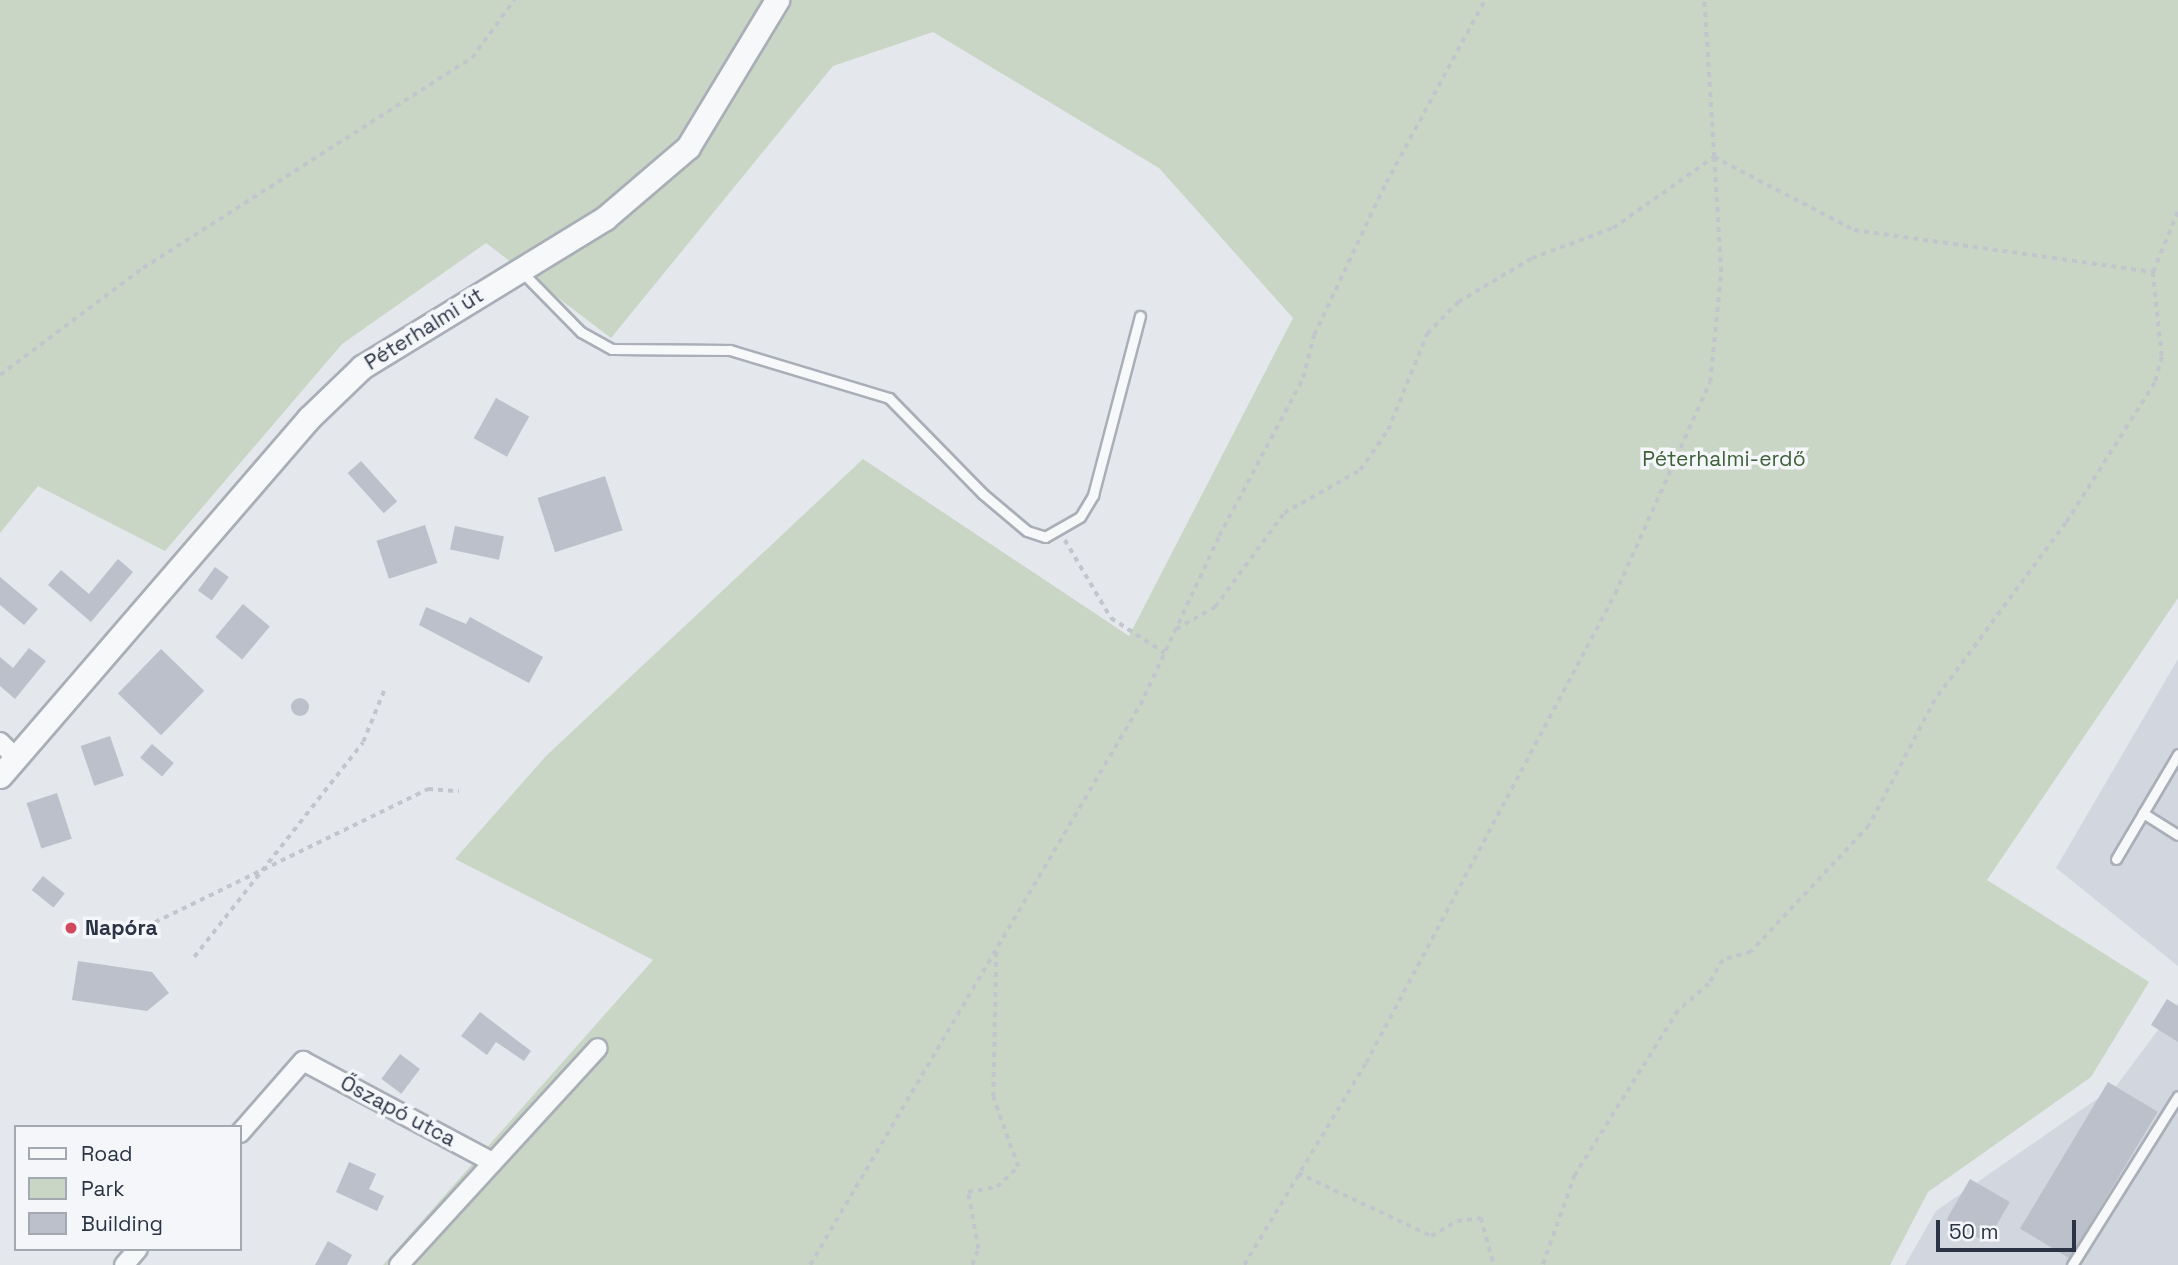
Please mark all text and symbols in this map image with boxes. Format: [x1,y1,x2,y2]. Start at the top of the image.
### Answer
street label: Péterhalmi út [360,283,488,375]
park label: Péterhalmi-erdő [1642,446,1806,472]
place label: Napóra [85,915,158,941]
marker: Napóra [63,920,79,936]
street label: Őszapó utca [336,1070,460,1152]
legend [14,1125,242,1251]
text: Road [81,1140,133,1167]
text: Park [81,1175,125,1202]
scale bar [1940,1206,2080,1250]
text: Building [81,1210,163,1237]
text: 50 m [1949,1218,1999,1245]

